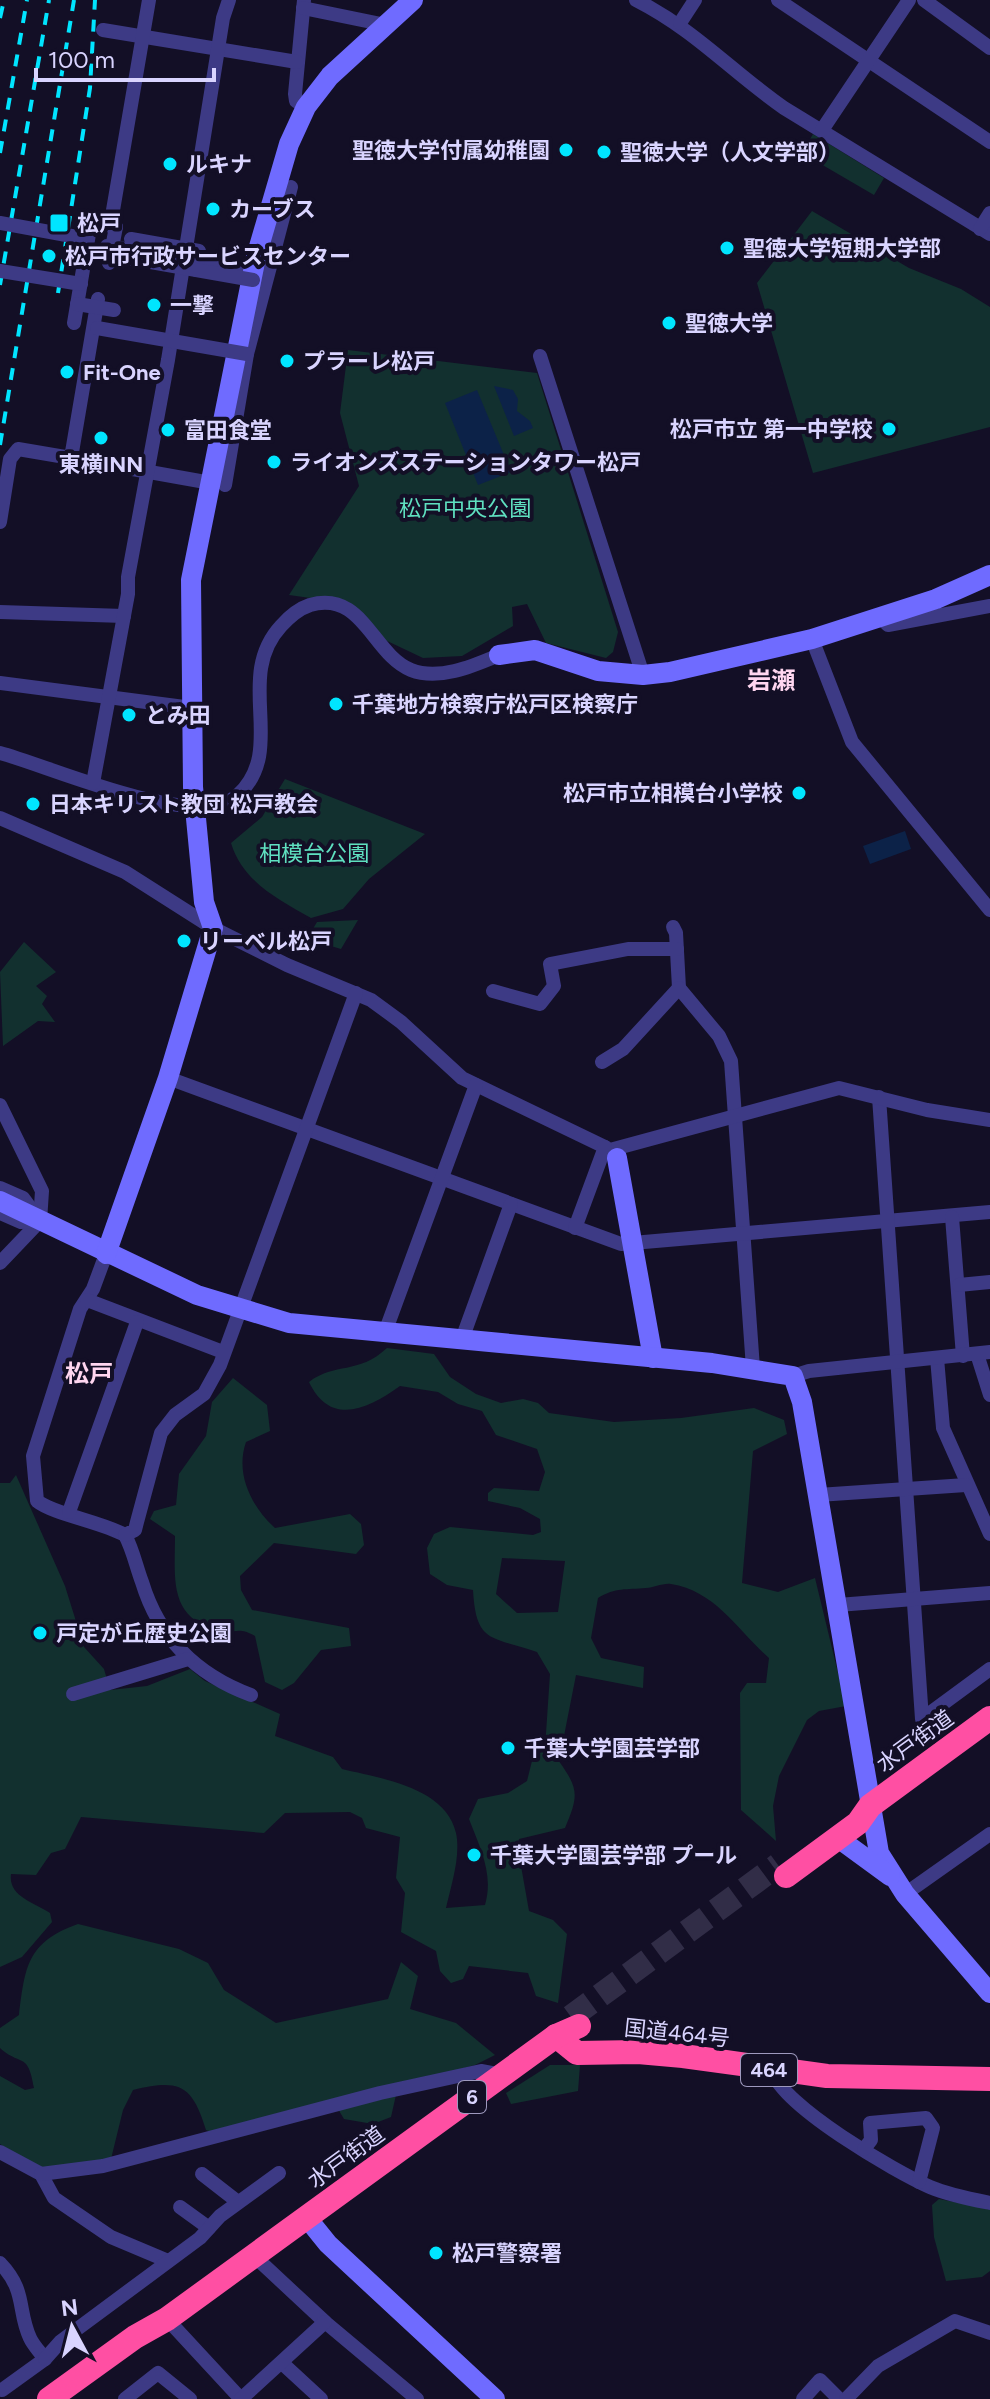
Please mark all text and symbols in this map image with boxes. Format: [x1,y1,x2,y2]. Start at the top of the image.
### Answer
scale bar [36,32,214,82]
text: 100 m [48,45,115,74]
place label: 聖徳大学付属幼稚園 [352,137,550,164]
place label: 聖徳大学（人文学部） [620,139,840,166]
marker: 聖徳大学付属幼稚園 [557,141,575,159]
marker: 聖徳大学（人文学部） [595,143,613,161]
place label: ルキナ [186,151,252,178]
marker: ルキナ [161,155,179,173]
place label: カーブス [229,196,316,223]
marker: カーブス [204,200,222,218]
place label: 松戸 [77,210,121,237]
marker: 松戸 [48,212,70,234]
place label: 聖徳大学短期大学部 [743,235,941,262]
marker: 聖徳大学短期大学部 [718,239,736,257]
place label: 松戸市行政サービスセンター [65,243,351,270]
marker: 松戸市行政サービスセンター [40,247,58,265]
place label: 一撃 [170,292,214,319]
marker: 一撃 [145,296,163,314]
place label: 聖徳大学 [685,310,773,337]
marker: 聖徳大学 [660,314,678,332]
place label: プラーレ松戸 [303,348,435,375]
marker: プラーレ松戸 [278,352,296,370]
place label: Fit-One [83,359,161,386]
marker: Fit-One [58,363,76,381]
place label: 松戸市立 第一中学校 [670,416,873,443]
place label: 富田食堂 [184,417,272,444]
marker: 松戸市立 第一中学校 [880,420,898,438]
marker: 富田食堂 [159,421,177,439]
marker: 東横INN [92,429,110,447]
place label: ライオンズステーションタワー松戸 [290,449,641,476]
place label: 東横INN [59,451,143,478]
marker: ライオンズステーションタワー松戸 [265,453,283,471]
park label: 松戸中央公園 [399,495,531,522]
district label: 岩瀬 [747,666,795,695]
place label: 千葉地方検察庁松戸区検察庁 [352,691,638,718]
marker: 千葉地方検察庁松戸区検察庁 [327,695,345,713]
place label: とみ田 [145,702,211,729]
marker: とみ田 [120,706,138,724]
place label: 松戸市立相模台小学校 [563,780,783,807]
marker: 松戸市立相模台小学校 [790,784,808,802]
place label: 日本キリスト教団 松戸教会 [49,791,318,818]
marker: 日本キリスト教団 松戸教会 [24,795,42,813]
park label: 相模台公園 [259,840,369,867]
place label: リーベル松戸 [200,928,332,955]
marker: リーベル松戸 [175,932,193,950]
district label: 松戸 [65,1359,113,1388]
place label: 戸定が丘歴史公園 [56,1620,232,1647]
marker: 戸定が丘歴史公園 [31,1624,49,1642]
street label: 水戸街道 [871,1704,959,1778]
place label: 千葉大学園芸学部 [524,1735,700,1762]
marker: 千葉大学園芸学部 [499,1739,517,1757]
place label: 千葉大学園芸学部 プール [490,1842,737,1869]
marker: 千葉大学園芸学部 プール [465,1846,483,1864]
street label: 国道464号 [623,2014,731,2052]
road number: 464 [741,2054,797,2086]
road number: 6 [458,2081,486,2113]
street label: 水戸街道 [302,2120,390,2194]
place label: 松戸警察署 [452,2240,562,2267]
marker: 松戸警察署 [427,2244,445,2262]
north arrow [32,2287,112,2367]
text: N [60,2293,80,2322]

